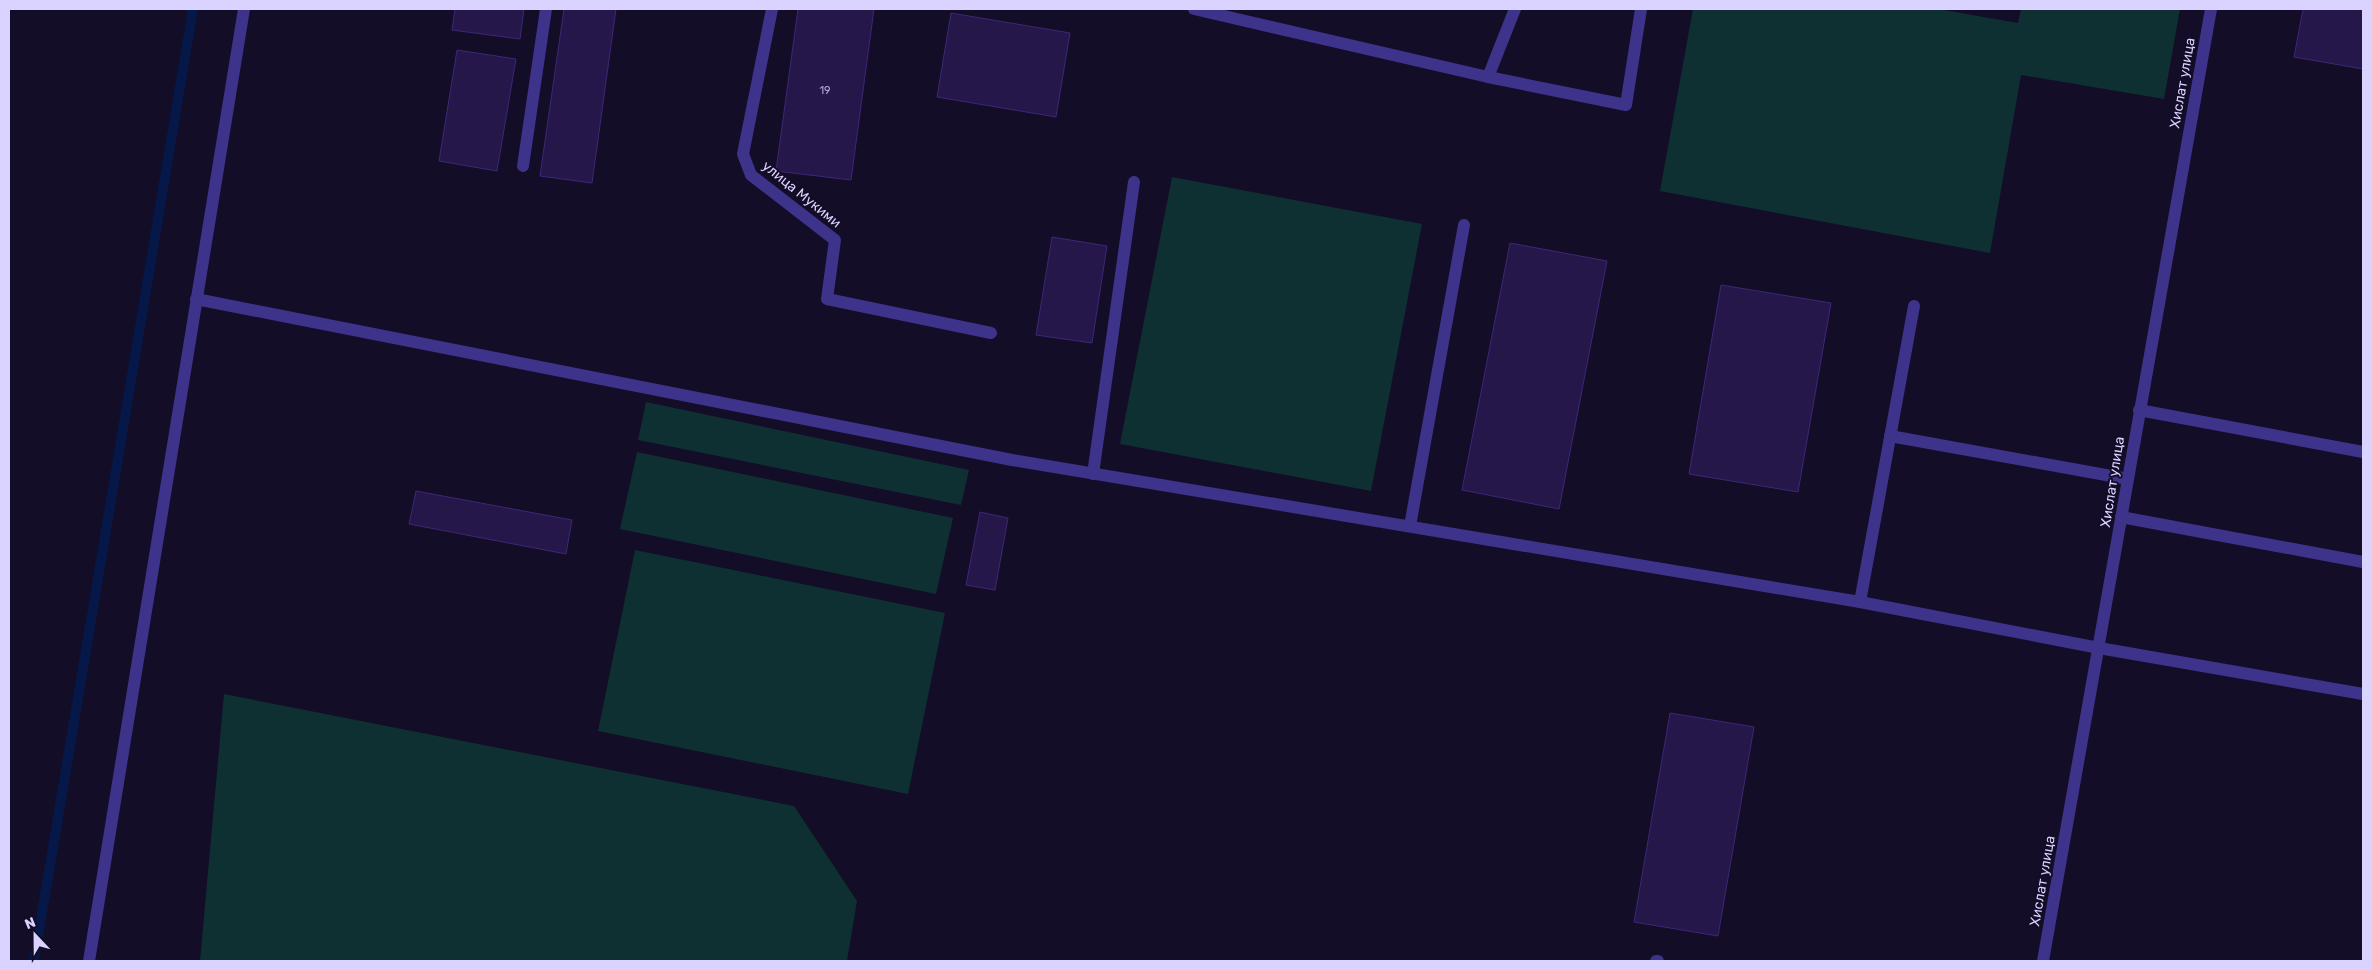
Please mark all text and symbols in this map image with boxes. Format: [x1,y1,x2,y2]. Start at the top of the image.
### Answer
street label: Хислат улица [2166,36,2199,130]
house number: 19 [819,84,831,97]
street label: улица Мукими [759,157,845,231]
street label: Хислат улица [2097,435,2128,529]
street label: Хислат улица [2026,834,2059,928]
north arrow [10,910,60,960]
text: N [22,914,38,933]

